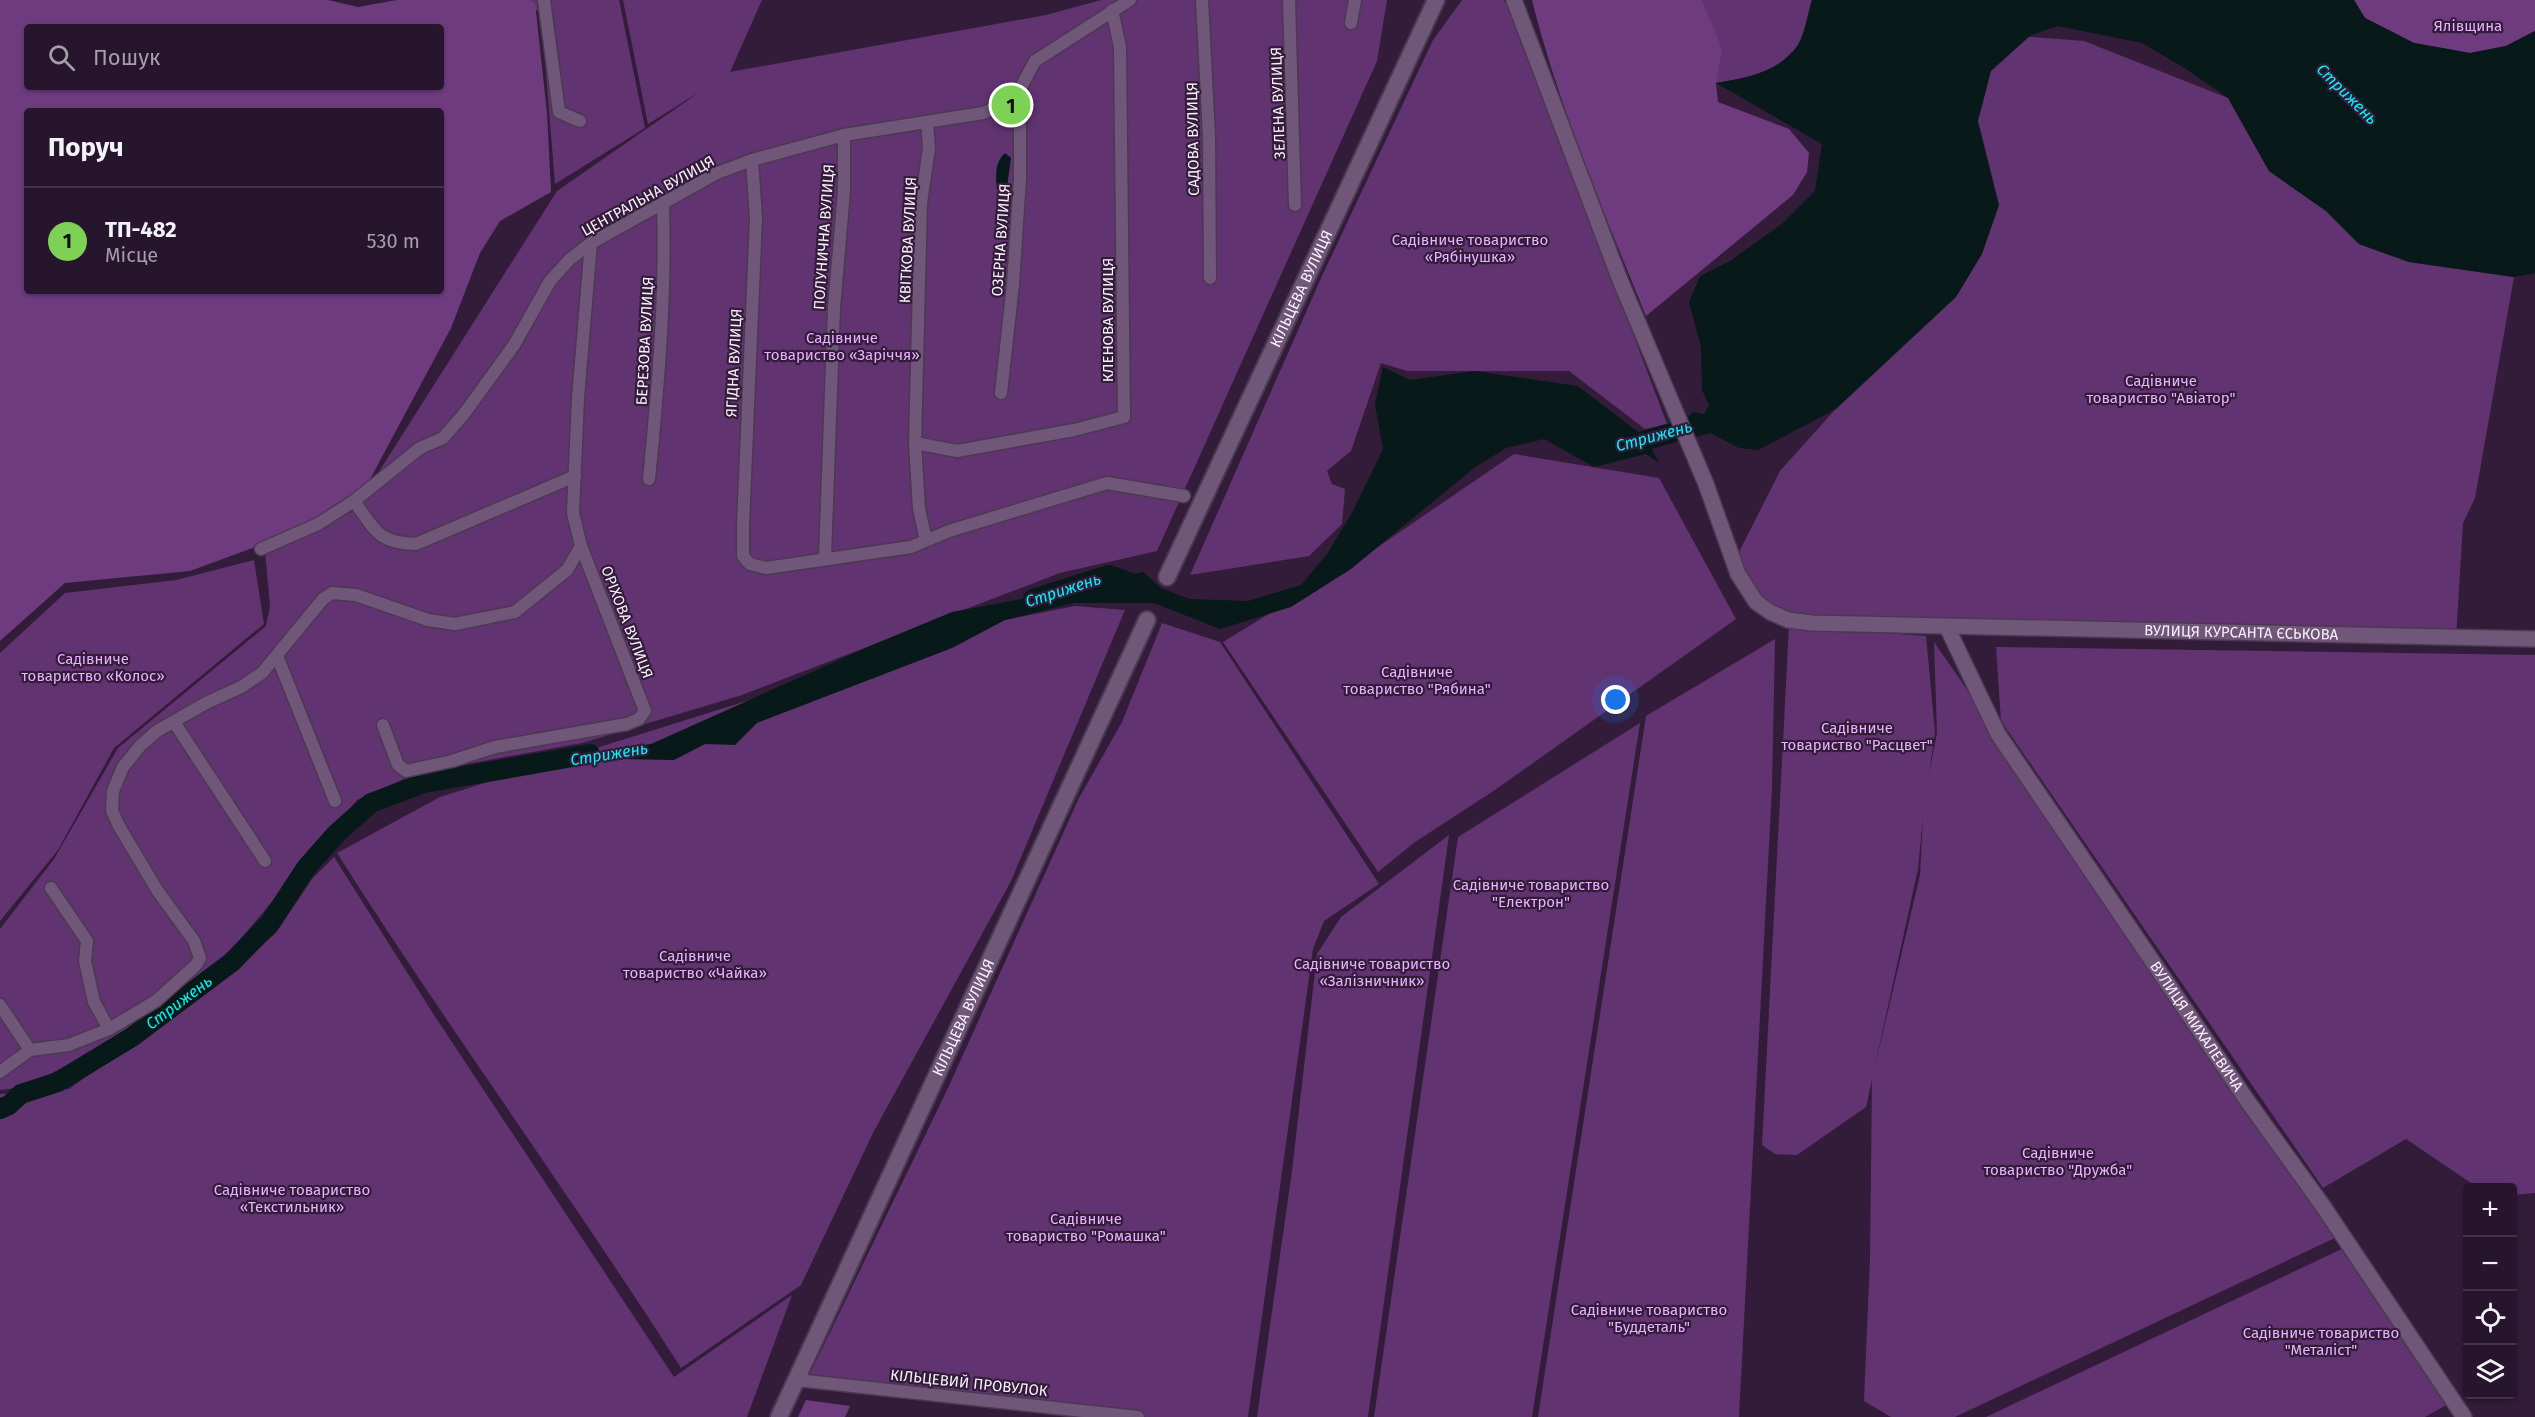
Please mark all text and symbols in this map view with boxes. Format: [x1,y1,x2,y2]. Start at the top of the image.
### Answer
park label: Ялівщина [2434,17,2502,35]
search box [24,24,444,90]
icon: search [45,41,78,74]
text: Пошук [93,44,160,71]
street label: ЗЕЛЕНА ВУЛИЦЯ [1267,47,1289,159]
water label: Стрижень [2313,60,2381,128]
pin: 1 [992,82,1030,128]
street label: САДОВА ВУЛИЦЯ [1183,82,1203,196]
text: Поруч [48,132,124,163]
street label: ЦЕНТРАЛЬНА ВУЛИЦЯ [578,152,718,240]
street label: ПОЛУНИЧНА ВУЛИЦЯ [810,163,838,311]
street label: КВІТКОВА ВУЛИЦЯ [896,176,920,304]
street label: ОЗЕРНА ВУЛИЦЯ [988,183,1014,297]
text: ТП-482 [105,216,177,243]
street label: КІЛЬЦЕВА ВУЛИЦЯ [1266,227,1336,350]
text: 1 [63,229,72,253]
text: 530 m [367,229,420,253]
park label: Садівниче товариство «Рябінушка» [1392,231,1548,266]
text: Місце [105,243,158,267]
street label: КЛЕНОВА ВУЛИЦЯ [1099,258,1117,382]
street label: БЕРЕЗОВА ВУЛИЦЯ [633,276,657,406]
street label: ЯГІДНА ВУЛИЦЯ [722,308,746,418]
park label: Садівниче товариство «Заріччя» [764,329,920,364]
park label: Садівниче товариство "Авіатор" [2086,372,2236,407]
water label: Стрижень [1614,417,1694,455]
street label: ОРІХОВА ВУЛИЦЯ [597,563,657,681]
water label: Стрижень [1023,569,1103,611]
street label: ВУЛИЦЯ КУРСАНТА ЄСЬКОВА [2144,621,2339,644]
park label: Садівниче товариство «Колос» [21,650,165,685]
park label: Садівниче товариство "Рябина" [1343,663,1491,698]
your location [1601,685,1630,714]
park label: Садівниче товариство "Расцвет" [1781,719,1933,754]
water label: Стрижень [569,738,649,770]
park label: Садівниче товариство "Електрон" [1453,876,1609,911]
park label: Садівниче товариство «Чайка» [623,947,767,982]
park label: Садівниче товариство «Залізничник» [1294,955,1450,990]
street label: КІЛЬЦЕВА ВУЛИЦЯ [929,956,998,1079]
street label: ВУЛИЦЯ МИХАЛЕВИЧА [2146,958,2247,1095]
water label: Стрижень [142,971,216,1033]
park label: Садівниче товариство "Дружба" [1984,1144,2132,1179]
park label: Садівниче товариство «Текстильник» [214,1181,370,1216]
map controls [2463,1183,2517,1399]
button: + [2463,1183,2517,1237]
park label: Садівниче товариство "Ромашка" [1006,1210,1166,1245]
button: − [2463,1237,2517,1291]
button: locate [2463,1291,2517,1345]
park label: Садівниче товариство "Буддеталь" [1571,1301,1727,1336]
park label: Садівниче товариство "Металіст" [2243,1324,2399,1359]
button: layers [2463,1345,2517,1399]
street label: КІЛЬЦЕВИЙ ПРОВУЛОК [889,1366,1049,1400]

